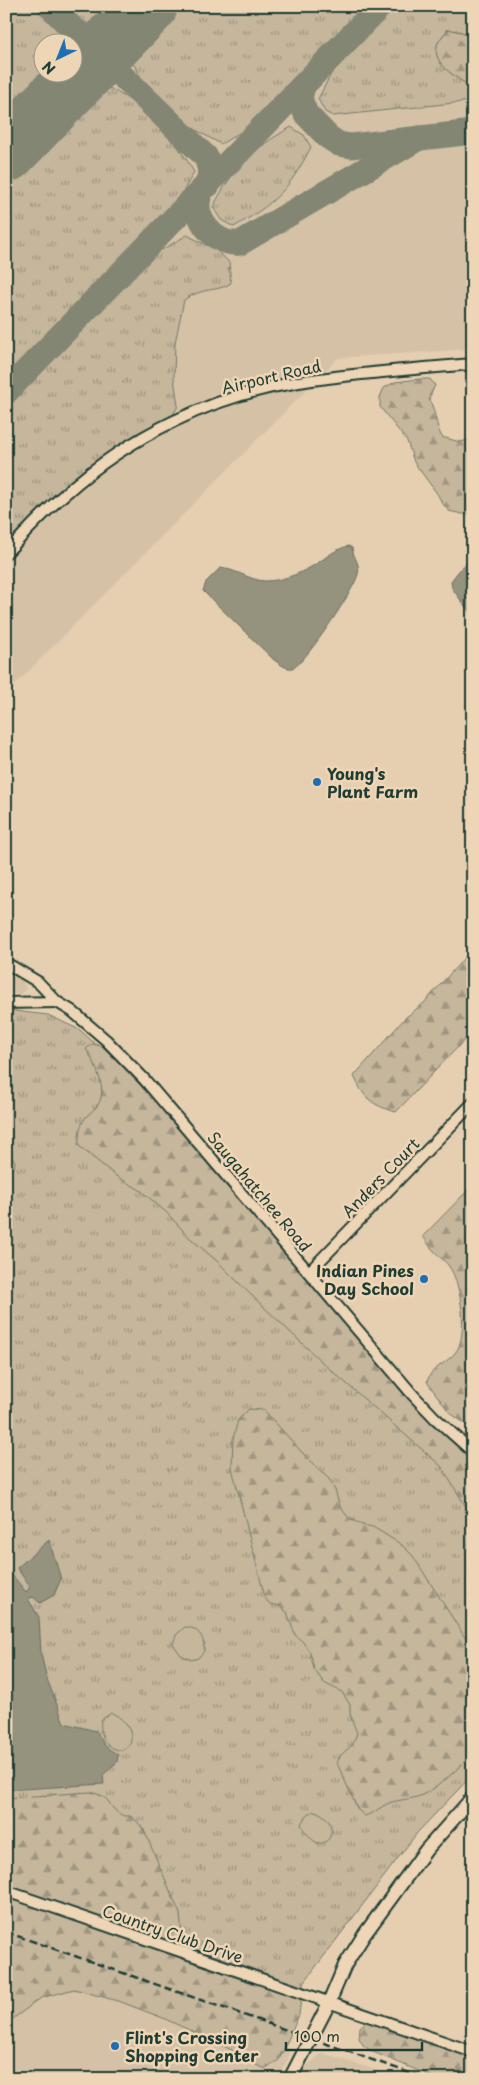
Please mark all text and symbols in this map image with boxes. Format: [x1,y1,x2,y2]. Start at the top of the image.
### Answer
north arrow [32,32,82,82]
text: N [38,56,60,79]
street label: Airport Road [219,353,323,399]
place label: Young's Plant Farm [327,761,418,803]
marker: Young's Plant Farm [311,776,323,788]
street label: Saugahatchee Road [202,1125,318,1257]
street label: Anders Court [336,1131,425,1222]
place label: Indian Pines Day School [316,1258,414,1300]
marker: Indian Pines Day School [418,1273,430,1285]
street label: Country Club Drive [99,1898,247,1968]
scale bar [286,2020,423,2052]
text: 100 m [294,2024,340,2047]
place label: Flint's Crossing Shopping Center [125,2025,259,2067]
marker: Flint's Crossing Shopping Center [109,2040,121,2052]

